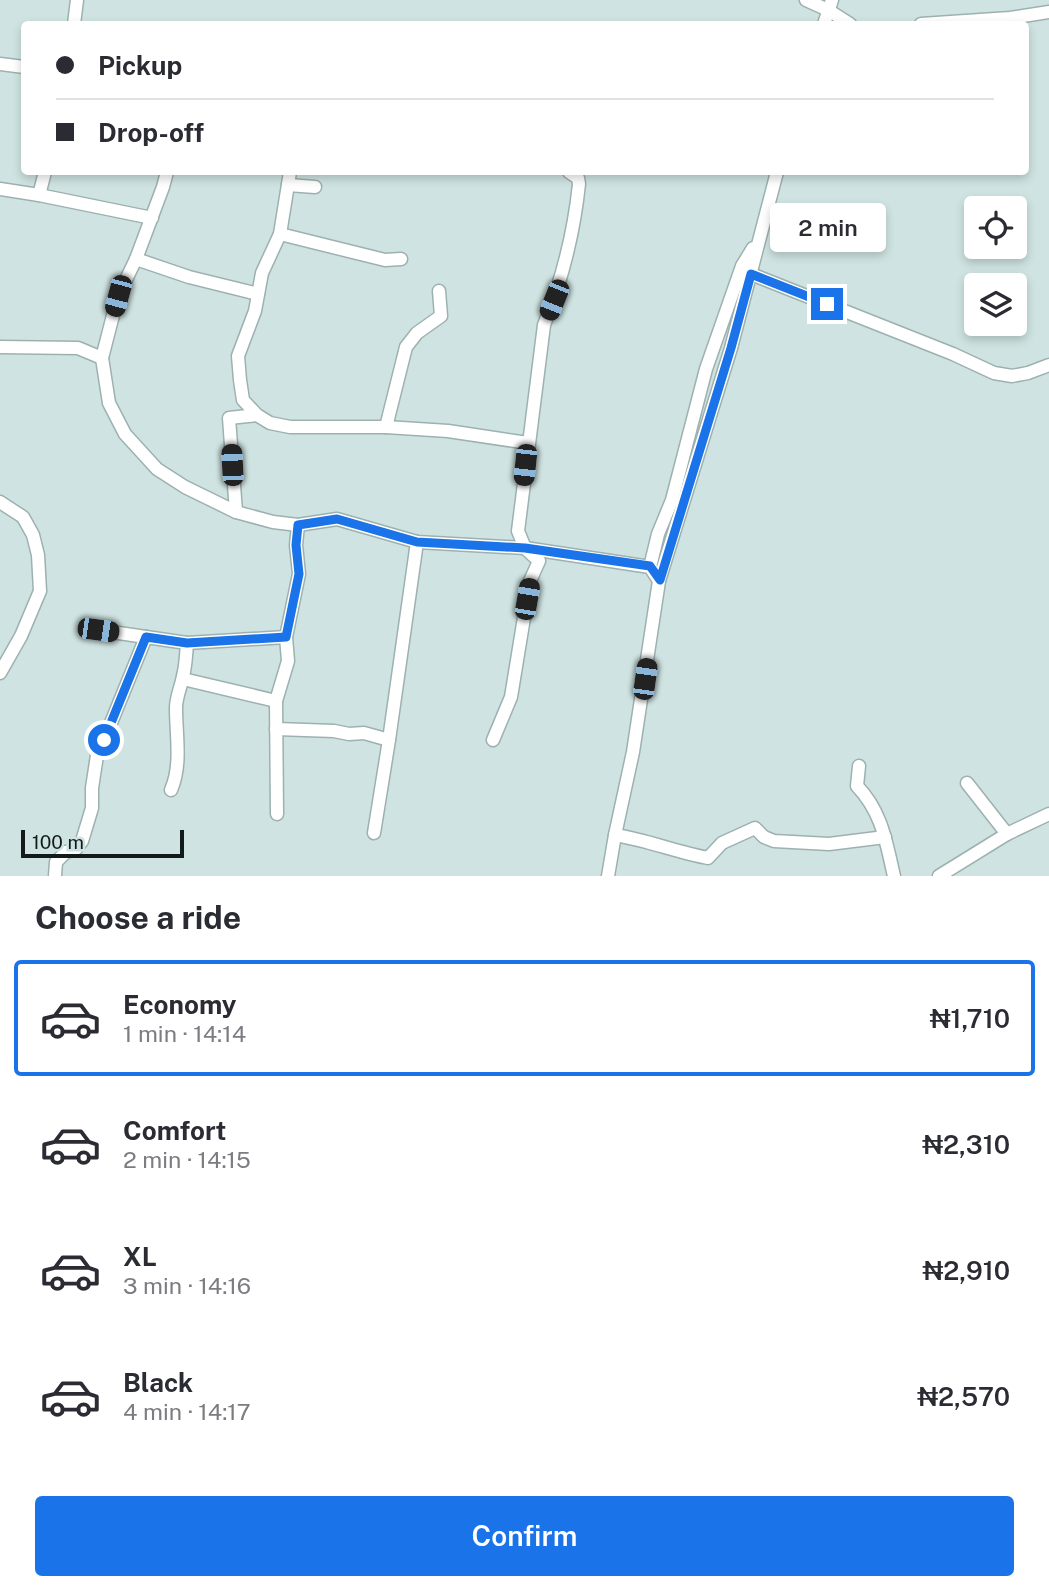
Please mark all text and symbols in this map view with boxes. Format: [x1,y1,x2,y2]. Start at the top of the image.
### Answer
text: Pickup [98,50,182,81]
text: Drop-off [98,117,204,148]
map controls [964,196,1027,336]
button: locate [964,196,1027,259]
callout: 2 min [769,202,885,252]
text: 2 min [798,214,858,241]
car [103,273,134,319]
button: layers [964,273,1027,336]
car [537,277,572,323]
route end [811,288,843,320]
car [221,443,244,487]
car [513,443,538,487]
car [514,576,541,622]
car [76,617,121,643]
car [632,657,659,701]
route start [88,724,120,756]
scale bar [21,827,184,859]
text: 100 m [32,831,84,853]
text: Choose a ride [35,899,241,936]
icon: car [39,987,102,1050]
text: Economy [123,989,236,1020]
text: ₦1,710 [930,1003,1010,1034]
text: 1 min · 14:14 [123,1020,246,1047]
icon: car [39,1113,102,1176]
text: Comfort [123,1115,226,1146]
text: ₦2,310 [922,1129,1010,1160]
text: 2 min · 14:15 [123,1146,251,1173]
icon: car [39,1239,102,1302]
text: XL [123,1241,157,1272]
text: ₦2,910 [922,1255,1010,1286]
text: 3 min · 14:16 [123,1272,251,1299]
icon: car [39,1365,102,1428]
text: Black [123,1367,193,1398]
text: ₦2,570 [917,1381,1010,1412]
text: 4 min · 14:17 [123,1398,251,1425]
button: Confirm [35,1496,1014,1576]

